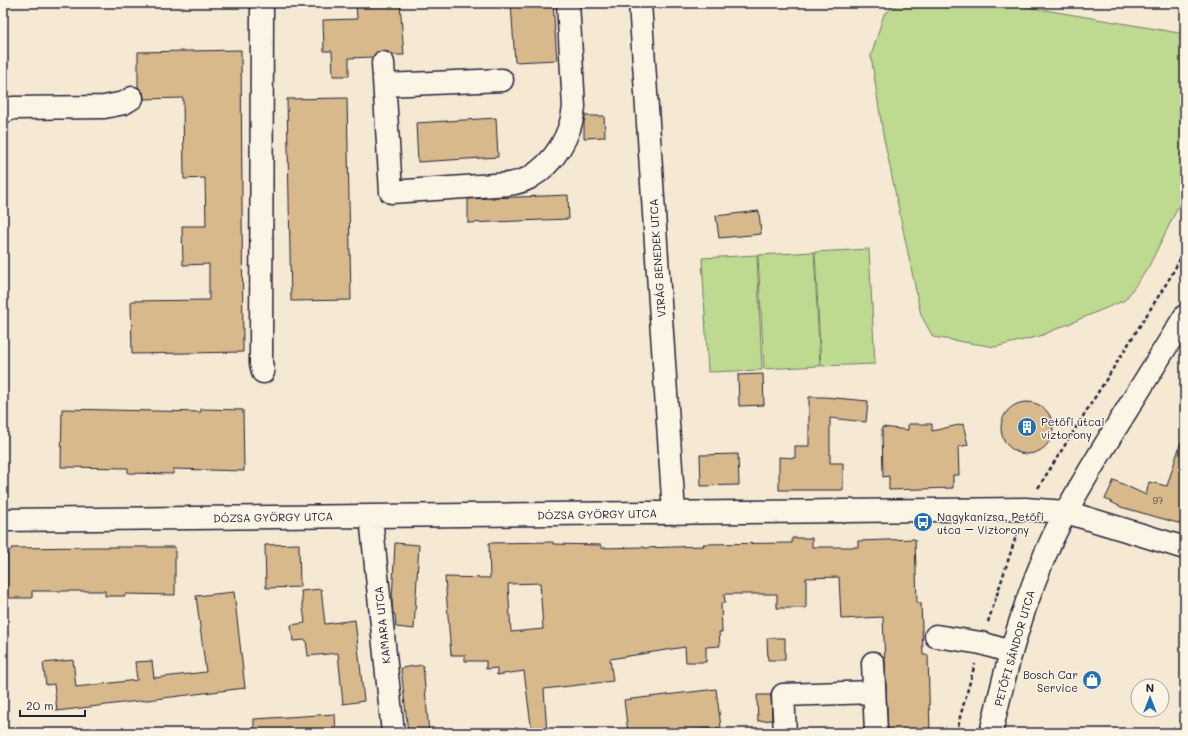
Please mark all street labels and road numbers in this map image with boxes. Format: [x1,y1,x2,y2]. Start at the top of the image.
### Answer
street label: VIRÁG BENEDEK UTCA [645,198,669,318]
street label: DÓZSA GYÖRGY UTCA [537,505,657,523]
street label: DÓZSA GYÖRGY UTCA [213,508,333,526]
street label: KAMARA UTCA [370,586,394,664]
street label: PETŐFI SÁNDOR UTCA [990,588,1038,708]

